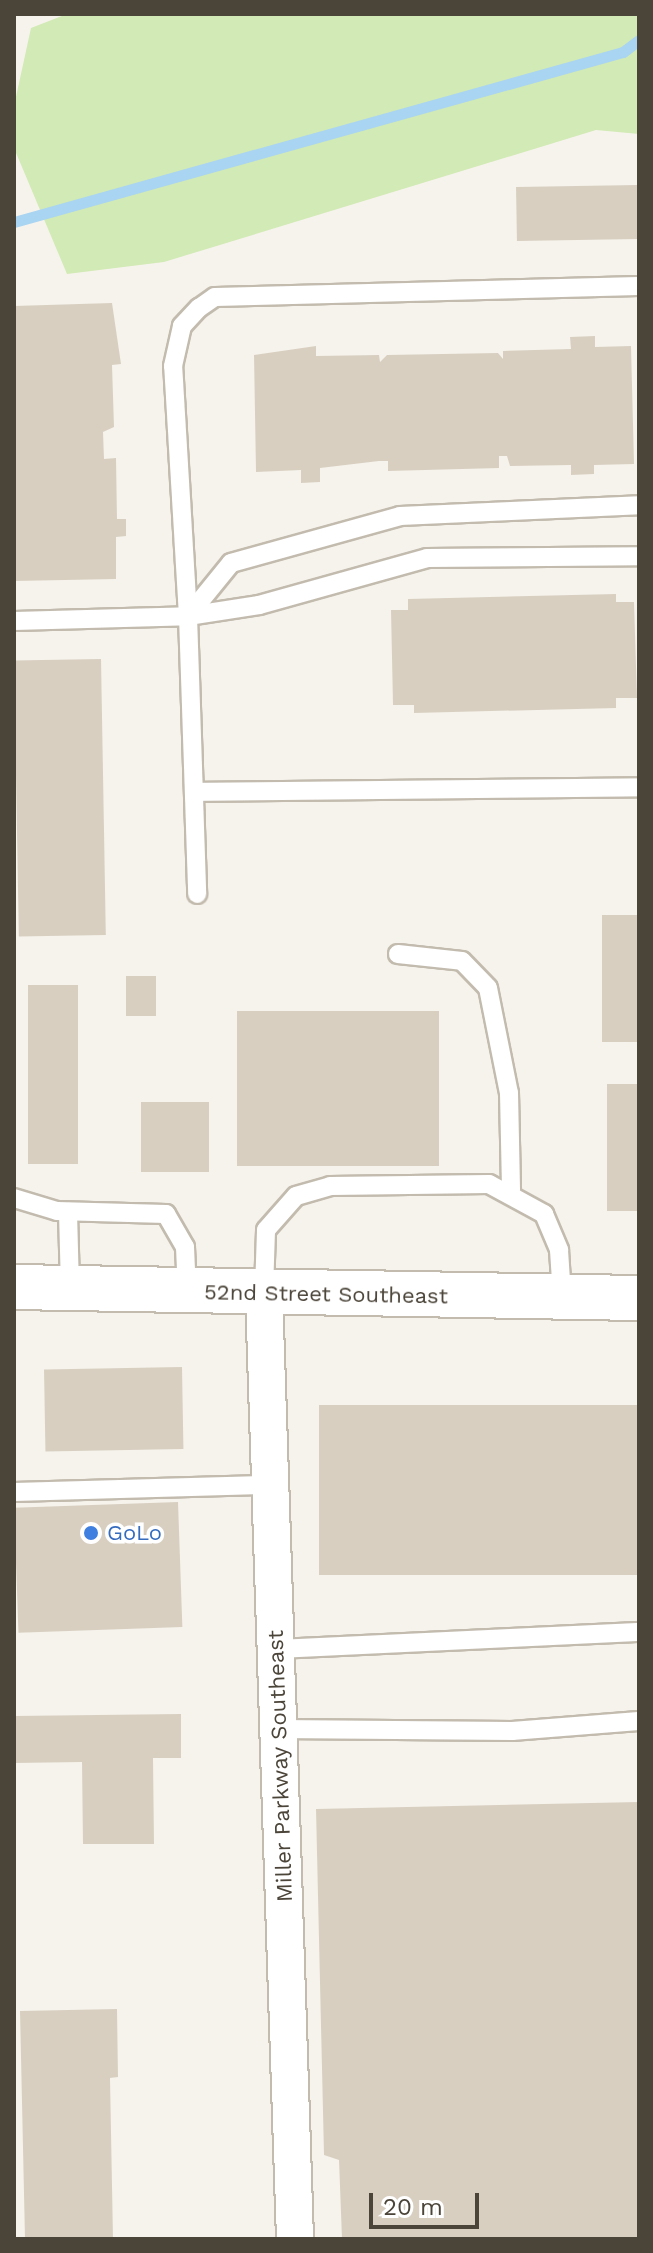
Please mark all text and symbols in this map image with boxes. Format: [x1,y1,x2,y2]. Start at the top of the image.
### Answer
street label: 52nd Street Southeast [204,1279,448,1309]
place label: GoLo [107,1520,162,1546]
marker: GoLo [82,1524,100,1542]
street label: Miller Parkway Southeast [262,1629,298,1903]
scale bar [373,2177,483,2227]
text: 20 m [383,2193,443,2221]

